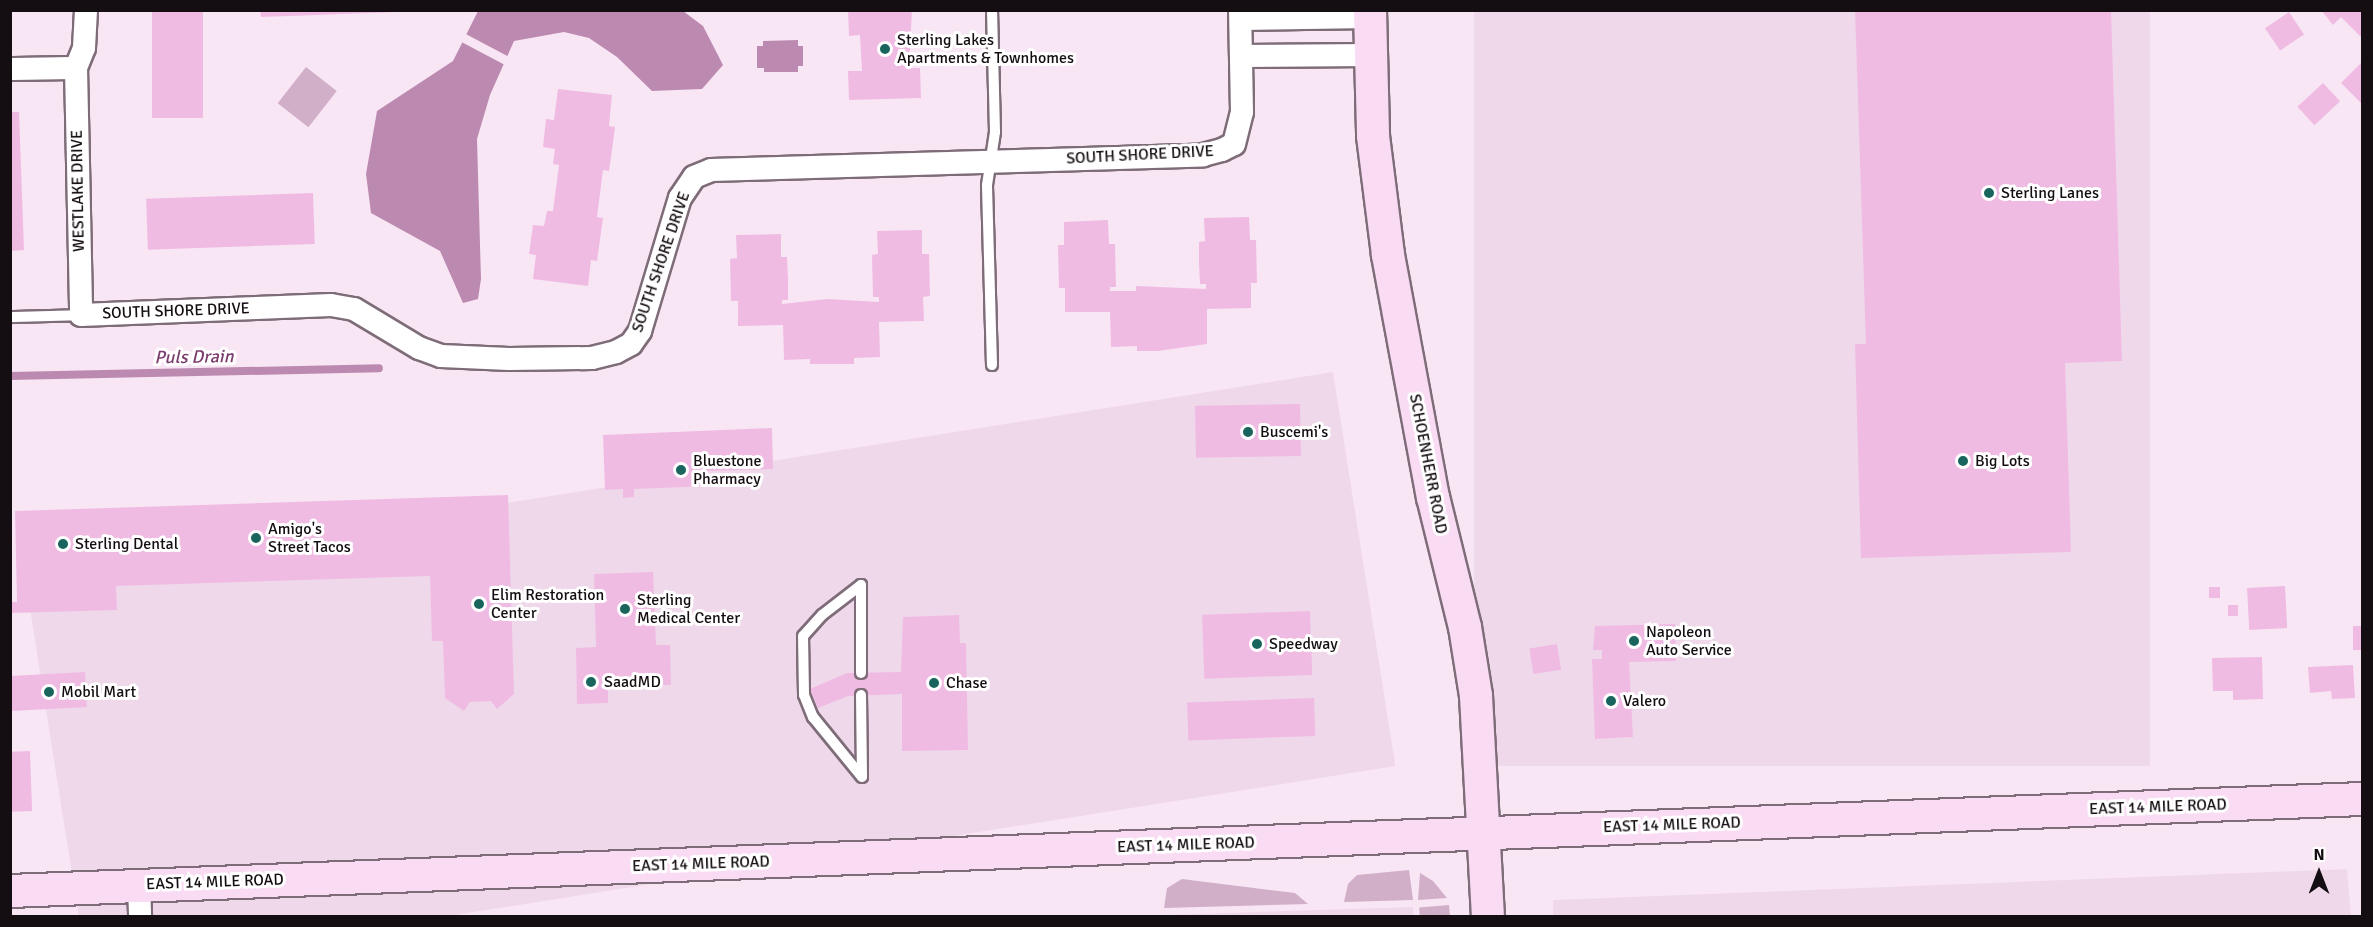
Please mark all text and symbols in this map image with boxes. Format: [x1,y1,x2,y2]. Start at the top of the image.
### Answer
place label: Sterling Lakes Apartments & Townhomes [897,30,1074,68]
marker: Sterling Lakes Apartments & Townhomes [878,42,892,56]
street label: WESTLAKE DRIVE [67,130,89,252]
street label: SOUTH SHORE DRIVE [1066,142,1214,168]
place label: Sterling Lanes [2001,183,2099,203]
marker: Sterling Lanes [1982,186,1996,200]
street label: SOUTH SHORE DRIVE [628,189,694,335]
street label: SOUTH SHORE DRIVE [102,299,250,323]
water label: Puls Drain [154,346,234,368]
street label: SCHOENHERR ROAD [1405,392,1451,536]
place label: Buscemi's [1260,422,1328,442]
marker: Buscemi's [1241,425,1255,439]
place label: Bluestone Pharmacy [693,451,761,489]
place label: Big Lots [1975,451,2030,471]
marker: Big Lots [1956,454,1970,468]
marker: Bluestone Pharmacy [674,463,688,477]
place label: Amigo's Street Tacos [268,519,351,557]
marker: Amigo's Street Tacos [249,531,263,545]
place label: Sterling Dental [75,534,178,554]
marker: Sterling Dental [56,537,70,551]
place label: Elim Restoration Center [491,585,604,623]
place label: Sterling Medical Center [637,590,740,628]
marker: Elim Restoration Center [472,597,486,611]
marker: Sterling Medical Center [618,602,632,616]
place label: Napoleon Auto Service [1646,622,1732,660]
place label: Speedway [1269,634,1338,654]
marker: Napoleon Auto Service [1627,634,1641,648]
marker: Speedway [1250,637,1264,651]
place label: SaadMD [604,672,661,692]
marker: SaadMD [582,673,600,691]
place label: Chase [946,673,987,693]
marker: Chase [927,676,941,690]
place label: Mobil Mart [61,682,136,702]
marker: Mobil Mart [42,685,56,699]
place label: Valero [1623,691,1666,711]
marker: Valero [1604,694,1618,708]
street label: EAST 14 MILE ROAD [2089,795,2227,819]
street label: EAST 14 MILE ROAD [1603,813,1741,837]
street label: EAST 14 MILE ROAD [1117,833,1255,857]
north arrow [2289,843,2349,903]
text: N [2313,845,2325,865]
street label: EAST 14 MILE ROAD [632,852,770,876]
street label: EAST 14 MILE ROAD [146,870,284,894]

